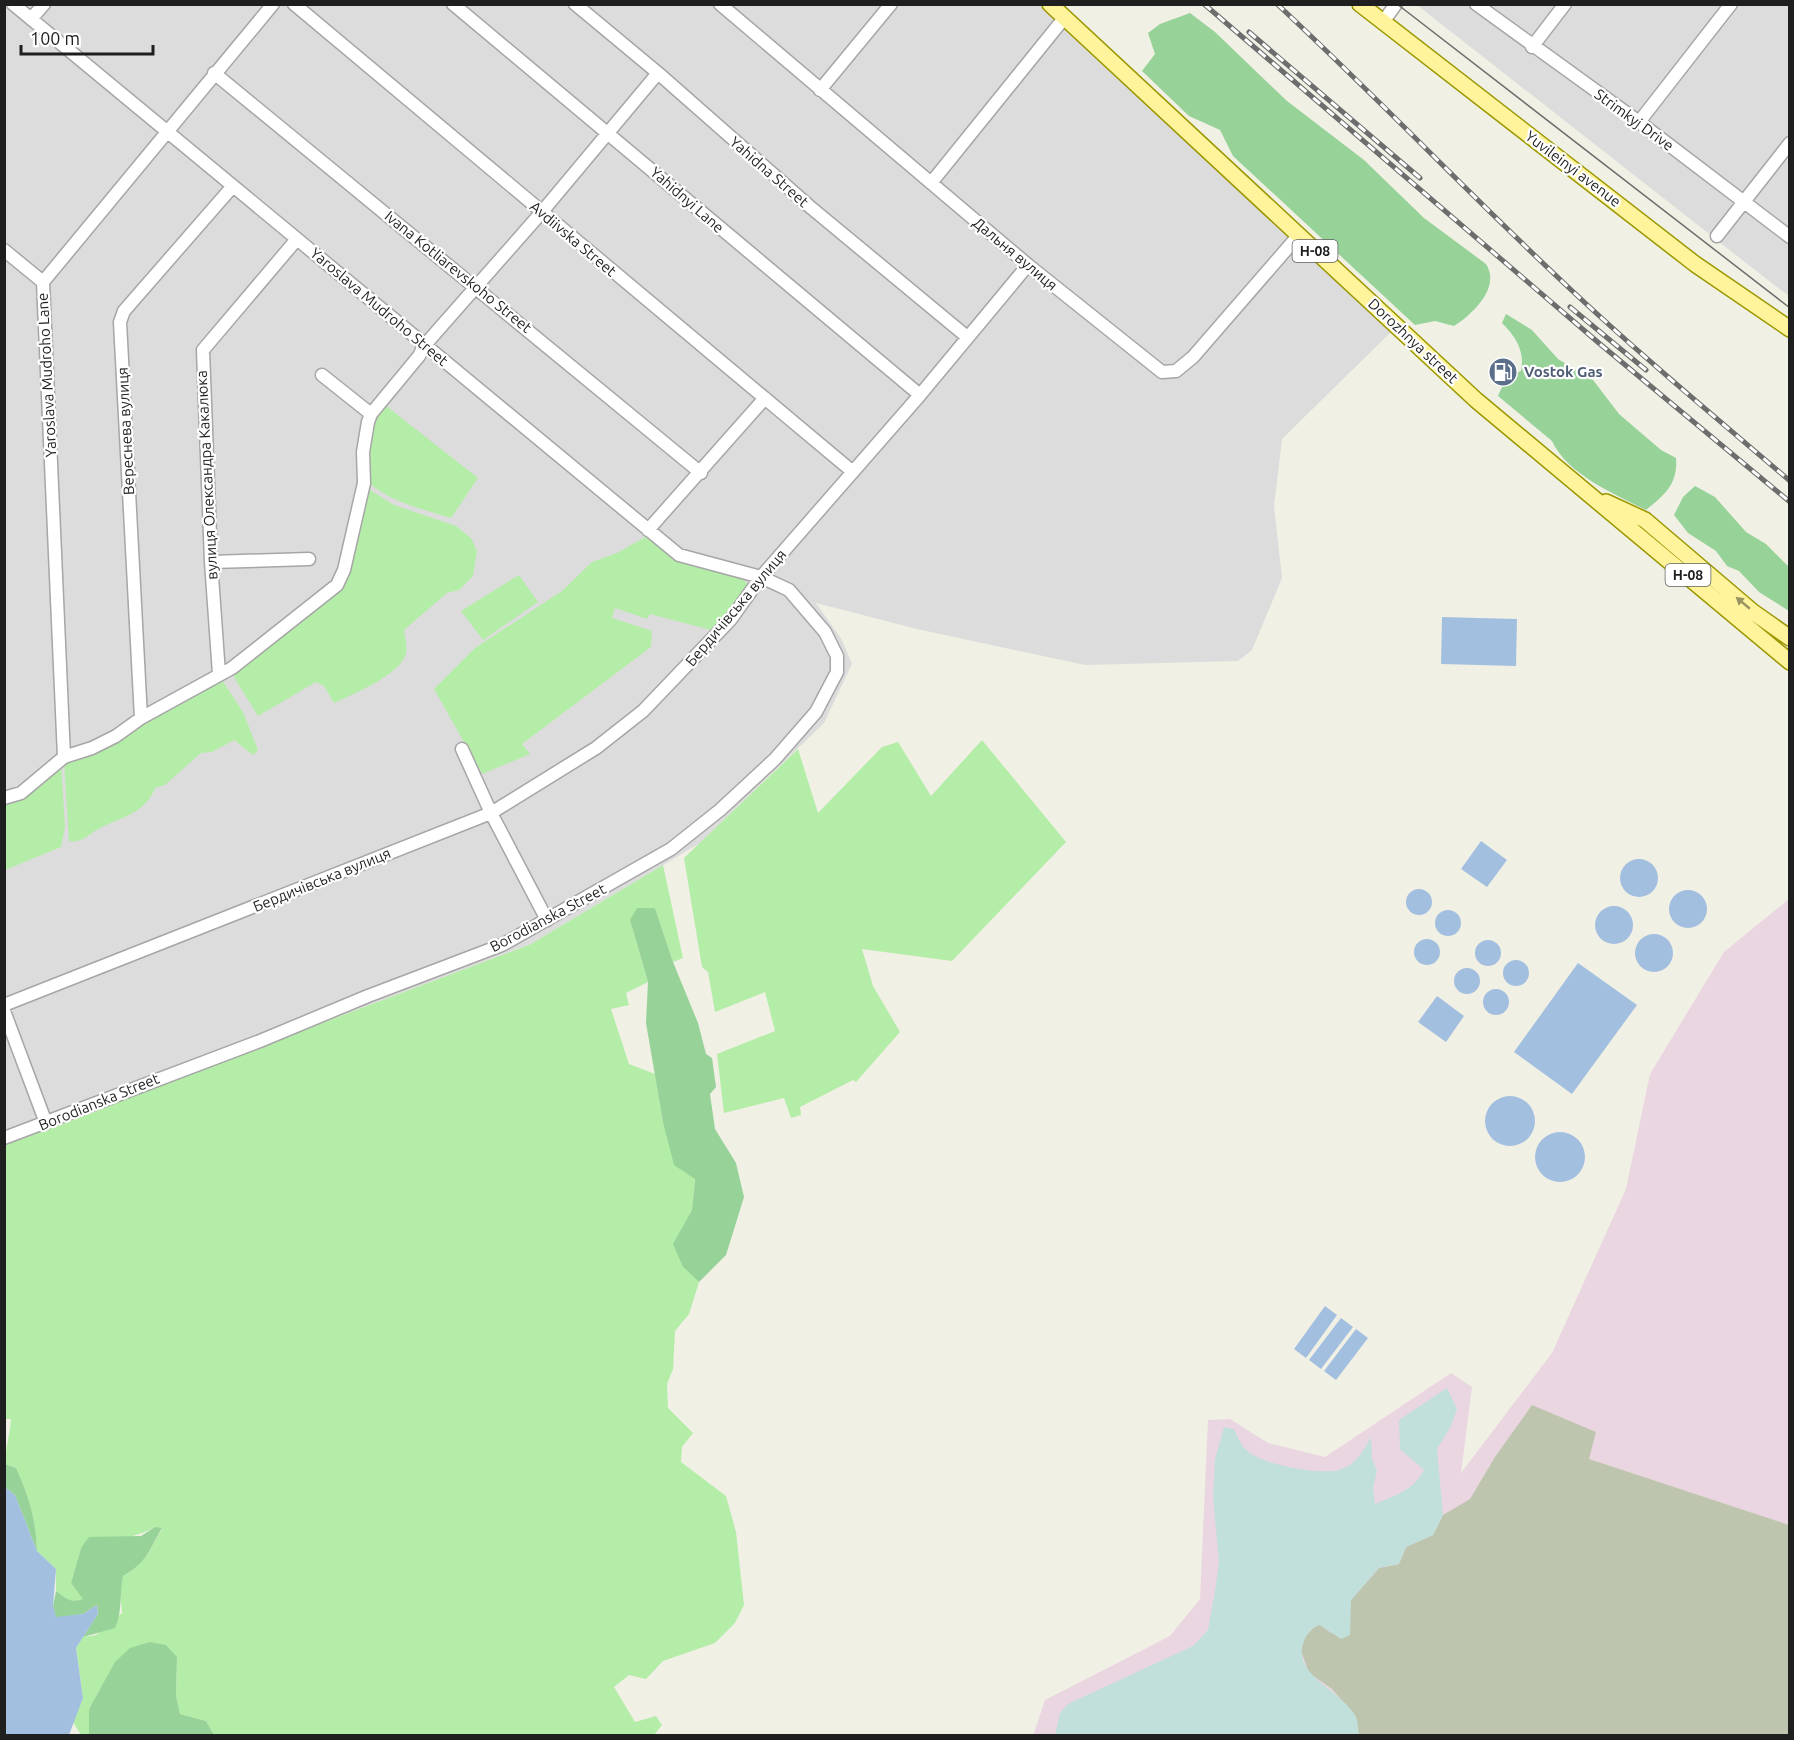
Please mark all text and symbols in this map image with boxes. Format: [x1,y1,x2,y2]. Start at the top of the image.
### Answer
scale bar [21,18,153,56]
text: 100 m [30,28,80,48]
street label: Strimkyj Drive [1592,85,1677,154]
street label: Yuvileinyi avenue [1522,127,1624,210]
street label: Yahidna Street [727,133,812,210]
street label: Yahidnyi Lane [647,163,728,236]
street label: Avdiivska Street [527,198,620,280]
street label: Ivana Kotliarevskoho Street [381,207,535,336]
street label: Дальня вулиця [970,213,1061,294]
road number: Н-08 [1292,240,1338,262]
street label: Yaroslava Mudroho Street [307,244,452,369]
street label: Yaroslava Mudroho Lane [34,292,59,458]
street label: Dorozhnya street [1365,295,1462,387]
fuel station icon: Vostok Gas [1487,356,1519,388]
place label: Vostok Gas [1524,363,1603,380]
street label: Вереснева вулиця [114,367,137,495]
street label: вулиця Олександра Какалюка [193,370,220,580]
street label: Бердичівська вулиця [682,546,789,669]
road number: Н-08 [1666,564,1710,586]
one-way arrow [1736,597,1751,610]
street label: Бердичівська вулиця [250,844,393,915]
street label: Borodianska Street [487,880,609,955]
street label: Borodianska Street [36,1070,162,1133]

